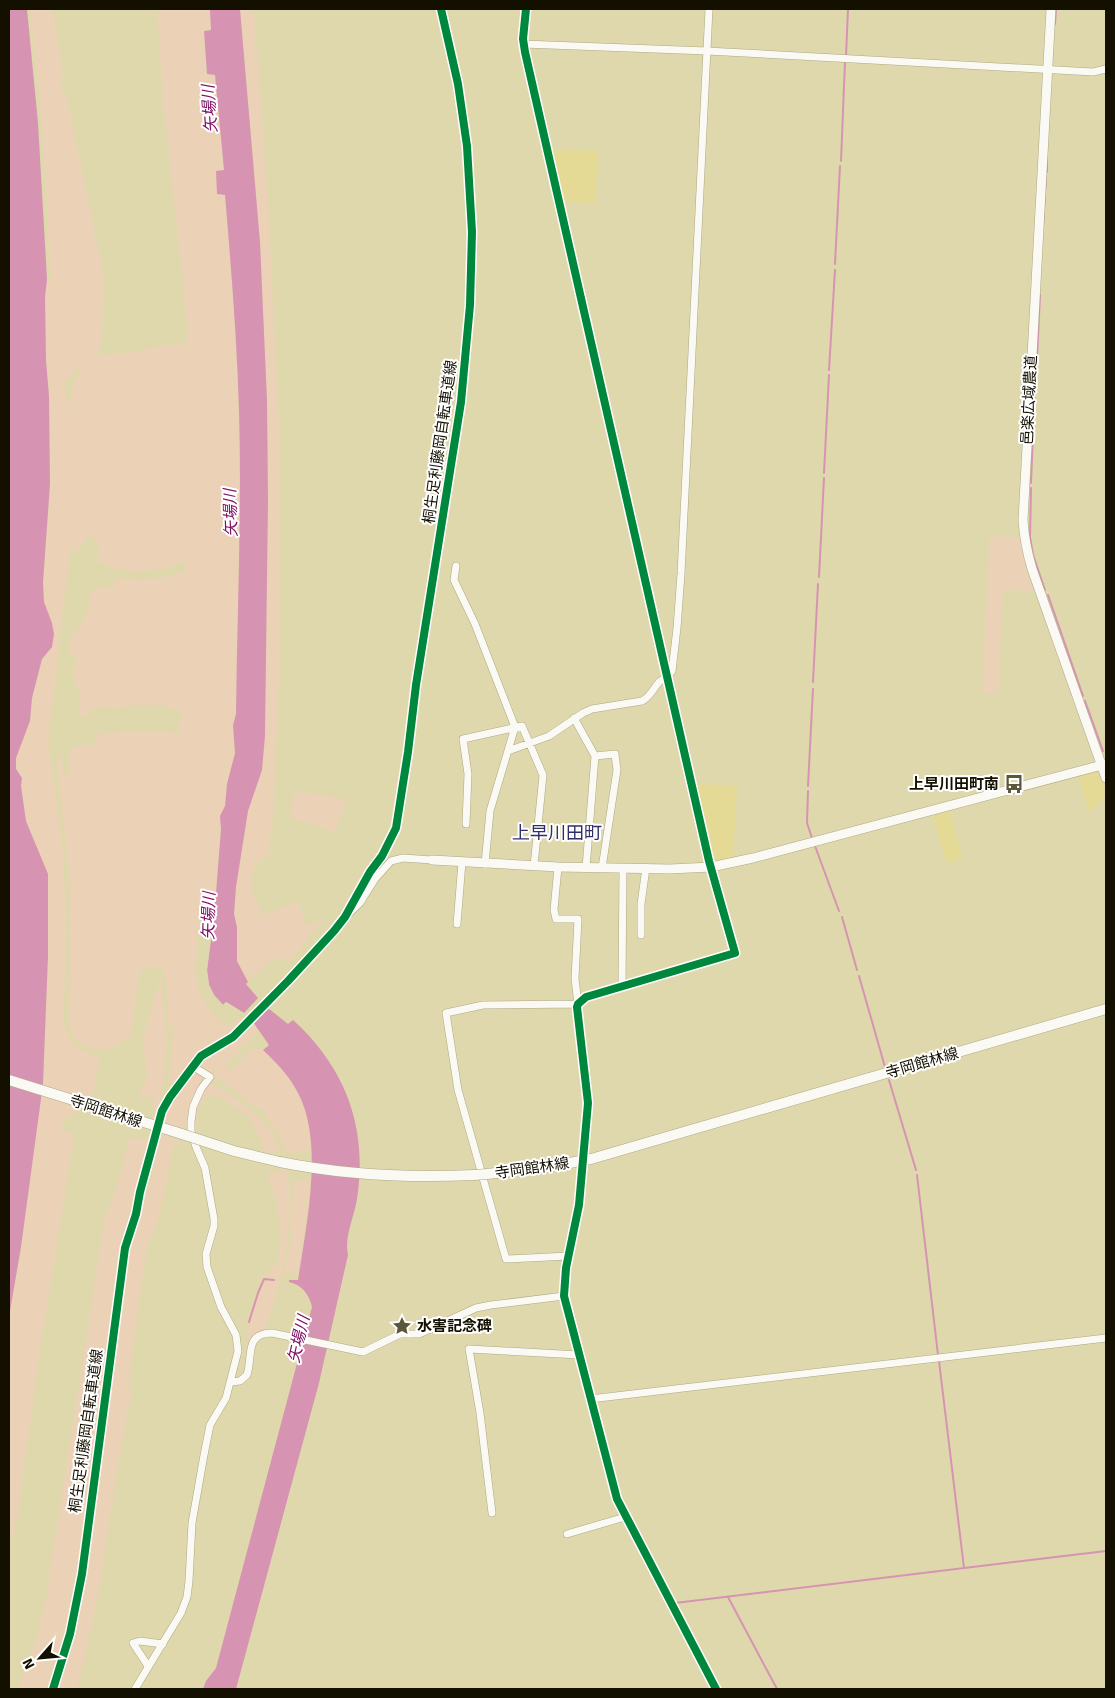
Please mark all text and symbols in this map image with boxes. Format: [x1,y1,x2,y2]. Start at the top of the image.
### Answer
water label: 矢場川 [198,82,222,134]
street label: 邑楽広域農道 [1018,355,1040,445]
street label: 桐生足利藤岡自転車道線 [420,359,460,525]
water label: 矢場川 [220,487,242,537]
bus stop icon: 上早川田町南 [1003,773,1025,795]
place label: 上早川田町南 [909,775,999,793]
district label: 上早川田町 [512,822,602,844]
water label: 矢場川 [199,890,219,940]
street label: 寺岡館林線 [883,1044,961,1082]
street label: 寺岡館林線 [68,1091,144,1131]
street label: 寺岡館林線 [494,1154,570,1182]
water label: 矢場川 [284,1312,315,1365]
place icon: 水害記念碑 [391,1315,413,1337]
place label: 水害記念碑 [417,1317,492,1335]
street label: 桐生足利藤岡自転車道線 [66,1348,106,1514]
north arrow [15,1633,65,1683]
text: N [19,1655,39,1672]

